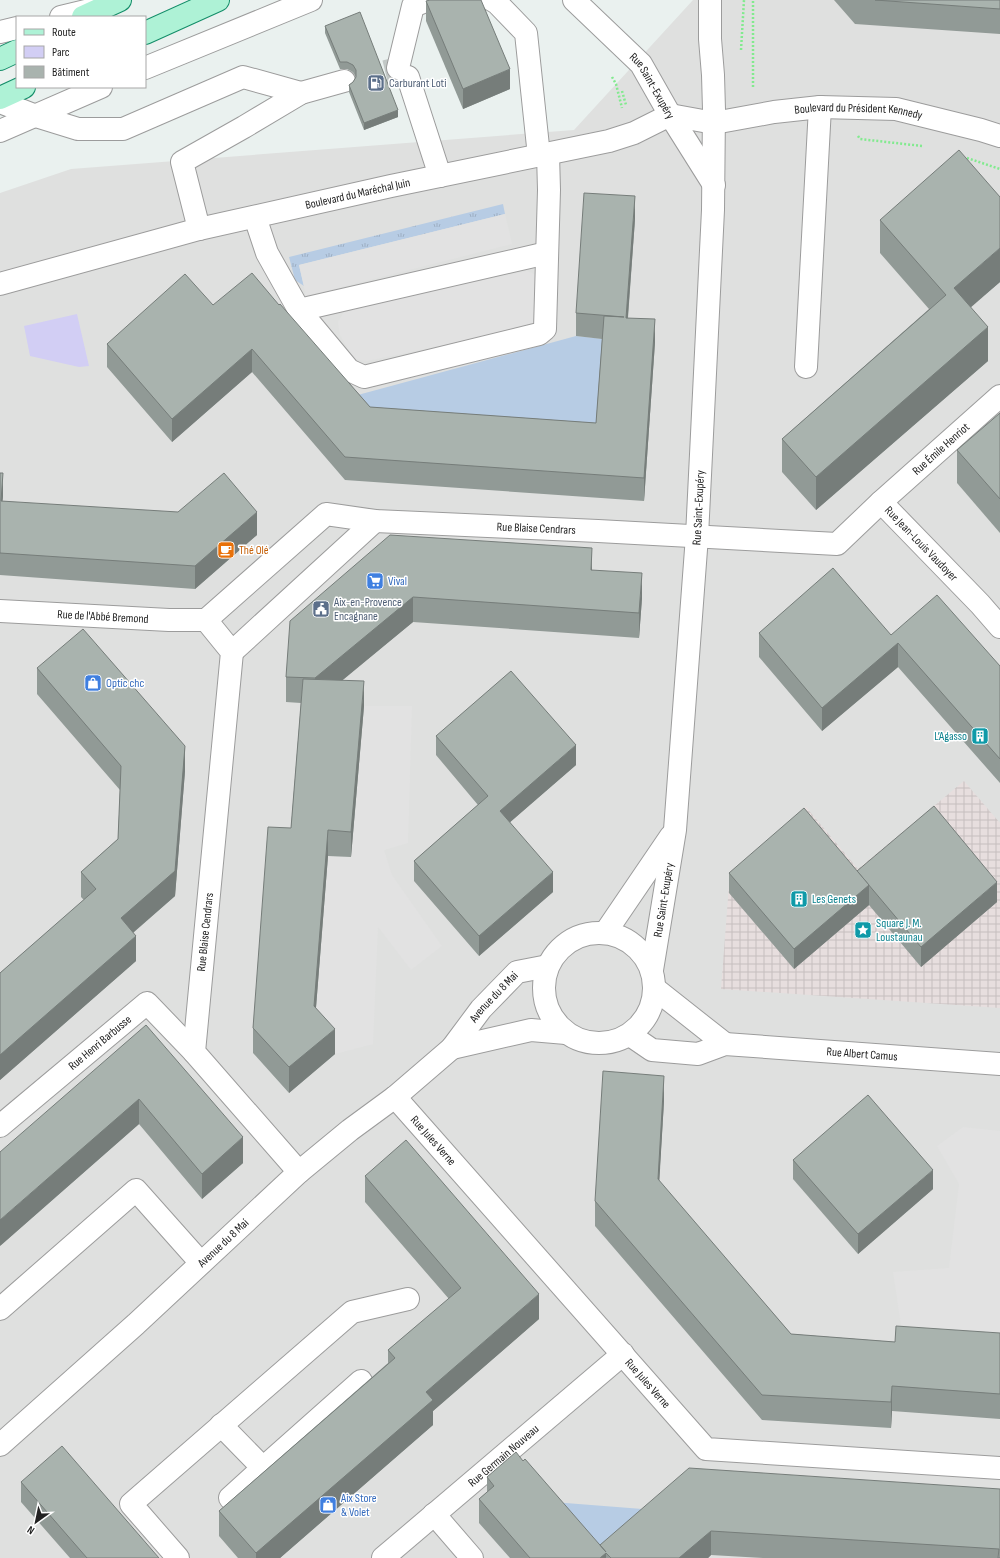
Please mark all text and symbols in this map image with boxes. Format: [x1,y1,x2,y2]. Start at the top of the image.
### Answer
legend [16,16,146,88]
text: Route [52,25,76,40]
text: Parc [52,45,70,60]
street label: Rue Saint-Exupéry [626,50,678,122]
text: Bâtiment [52,65,90,80]
fuel station icon: Carburant Loti [366,73,386,93]
place label: Carburant Loti [389,76,447,91]
street label: Boulevard du Président Kennedy [794,100,924,123]
street label: Boulevard du Maréchal Juin [304,175,412,213]
street label: Rue Émile Henriot [909,420,973,479]
street label: Rue Saint-Exupéry [689,470,708,546]
street label: Rue Jean-Louis Vaudoyer [881,503,961,585]
street label: Rue Blaise Cendrars [496,519,576,538]
cafe icon: Thé Olé [216,540,236,560]
place label: Thé Olé [239,543,269,558]
supermarket icon: Vival [365,571,385,591]
place label: Vival [388,574,407,589]
place label: Aix-en-Provence Encagnane [333,595,402,624]
public building icon: Aix-en-Provence Encagnane [311,599,331,619]
street label: Rue de l'Abbé Bremond [57,607,149,627]
shop icon: Optic chc [83,673,103,693]
place label: Optic chc [106,676,144,691]
building icon: L’Agasso [970,726,990,746]
place label: L’Agasso [934,729,967,744]
street label: Rue Saint-Exupéry [651,861,678,938]
building icon: Les Genets [789,889,809,909]
street label: Rue Blaise Cendrars [194,892,217,972]
place label: Les Genets [812,892,856,907]
place label: Square J. M. Loustaunau [876,916,923,945]
place icon: Square J. M. Loustaunau [853,920,873,940]
street label: Avenue du 8 Mai [466,969,521,1026]
street label: Rue Henri Barbusse [65,1012,135,1074]
street label: Rue Albert Camus [826,1044,898,1065]
street label: Rue Jules Verne [407,1113,459,1169]
street label: Avenue du 8 Mai [194,1216,252,1271]
street label: Rue Jules Verne [622,1356,674,1412]
street label: Rue Germain Nouveau [465,1422,542,1490]
place label: Aix Store & Volet [340,1491,377,1520]
shop icon: Aix Store & Volet [318,1495,338,1515]
north arrow [16,1502,56,1542]
text: N [25,1523,37,1537]

